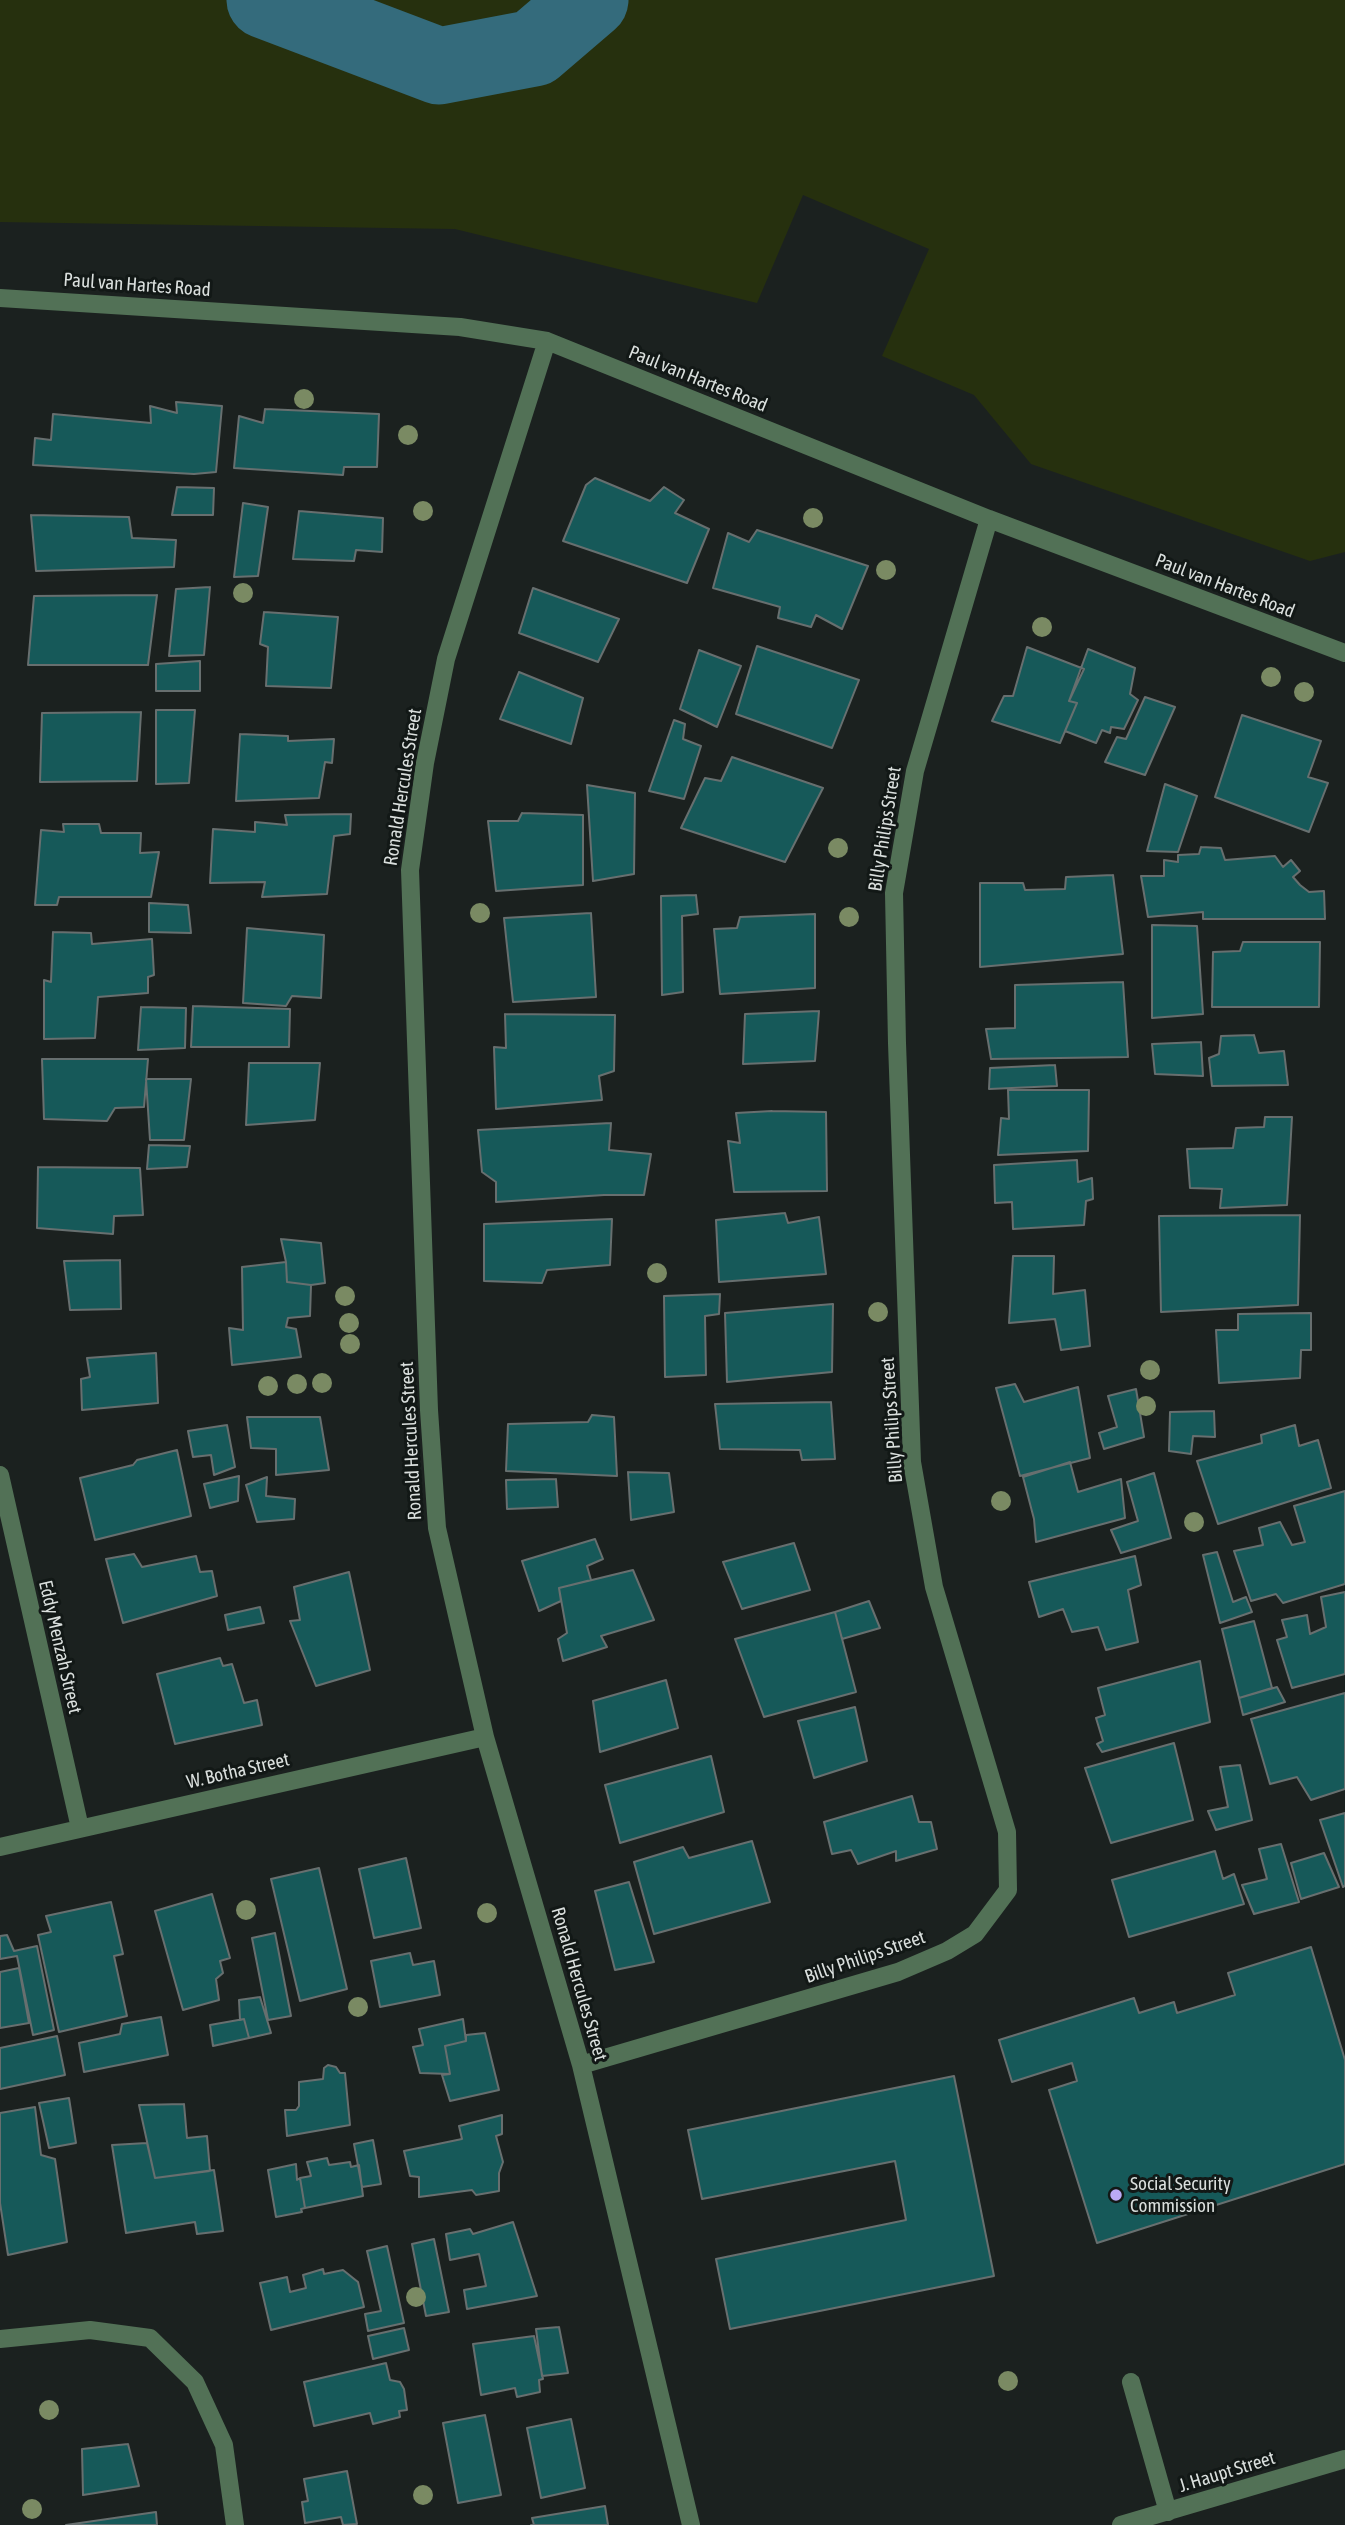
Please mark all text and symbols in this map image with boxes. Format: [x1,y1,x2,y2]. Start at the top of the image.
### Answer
street label: Paul van Hartes Road [63,268,211,302]
street label: Paul van Hartes Road [625,341,771,417]
street label: Paul van Hartes Road [1152,549,1298,623]
street label: Ronald Hercules Street [379,707,427,867]
street label: Billy Philips Street [864,765,906,893]
street label: Billy Philips Street [876,1356,908,1484]
street label: Ronald Hercules Street [395,1361,427,1521]
street label: Eddy Menzah Street [34,1578,86,1716]
street label: W. Botha Street [184,1748,292,1794]
street label: Ronald Hercules Street [546,1904,612,2064]
street label: Billy Philips Street [802,1926,928,1988]
place label: Social Security Commission [1130,2173,1231,2217]
marker: Social Security Commission [1108,2187,1124,2203]
street label: J. Haupt Street [1176,2447,1278,2497]

